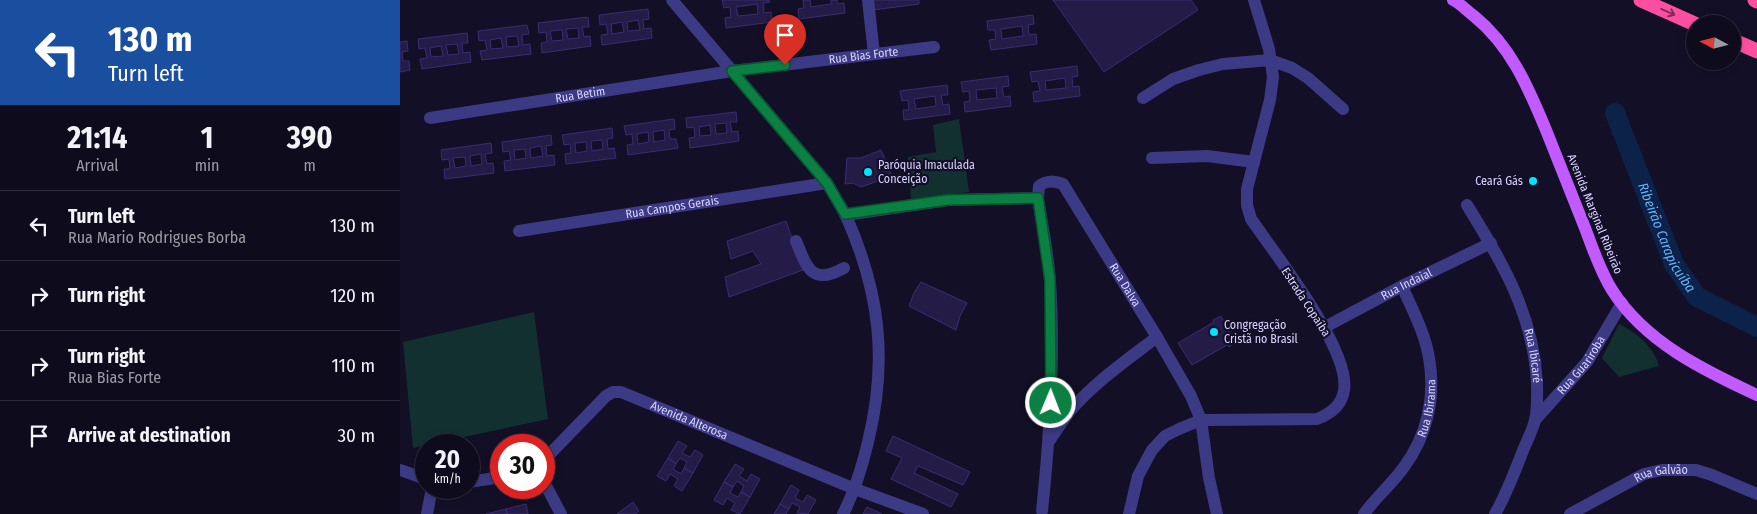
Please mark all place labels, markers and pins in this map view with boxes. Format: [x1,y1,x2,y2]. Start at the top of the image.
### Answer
pin [764,14,806,65]
place label: Paróquia Imaculada Conceição [878,158,975,186]
marker: Paróquia Imaculada Conceição [862,166,874,178]
place label: Ceará Gás [1475,174,1523,188]
marker: Ceará Gás [1527,175,1539,187]
place label: Congregação Cristã no Brasil [1224,318,1298,346]
marker: Congregação Cristã no Brasil [1208,326,1220,338]

